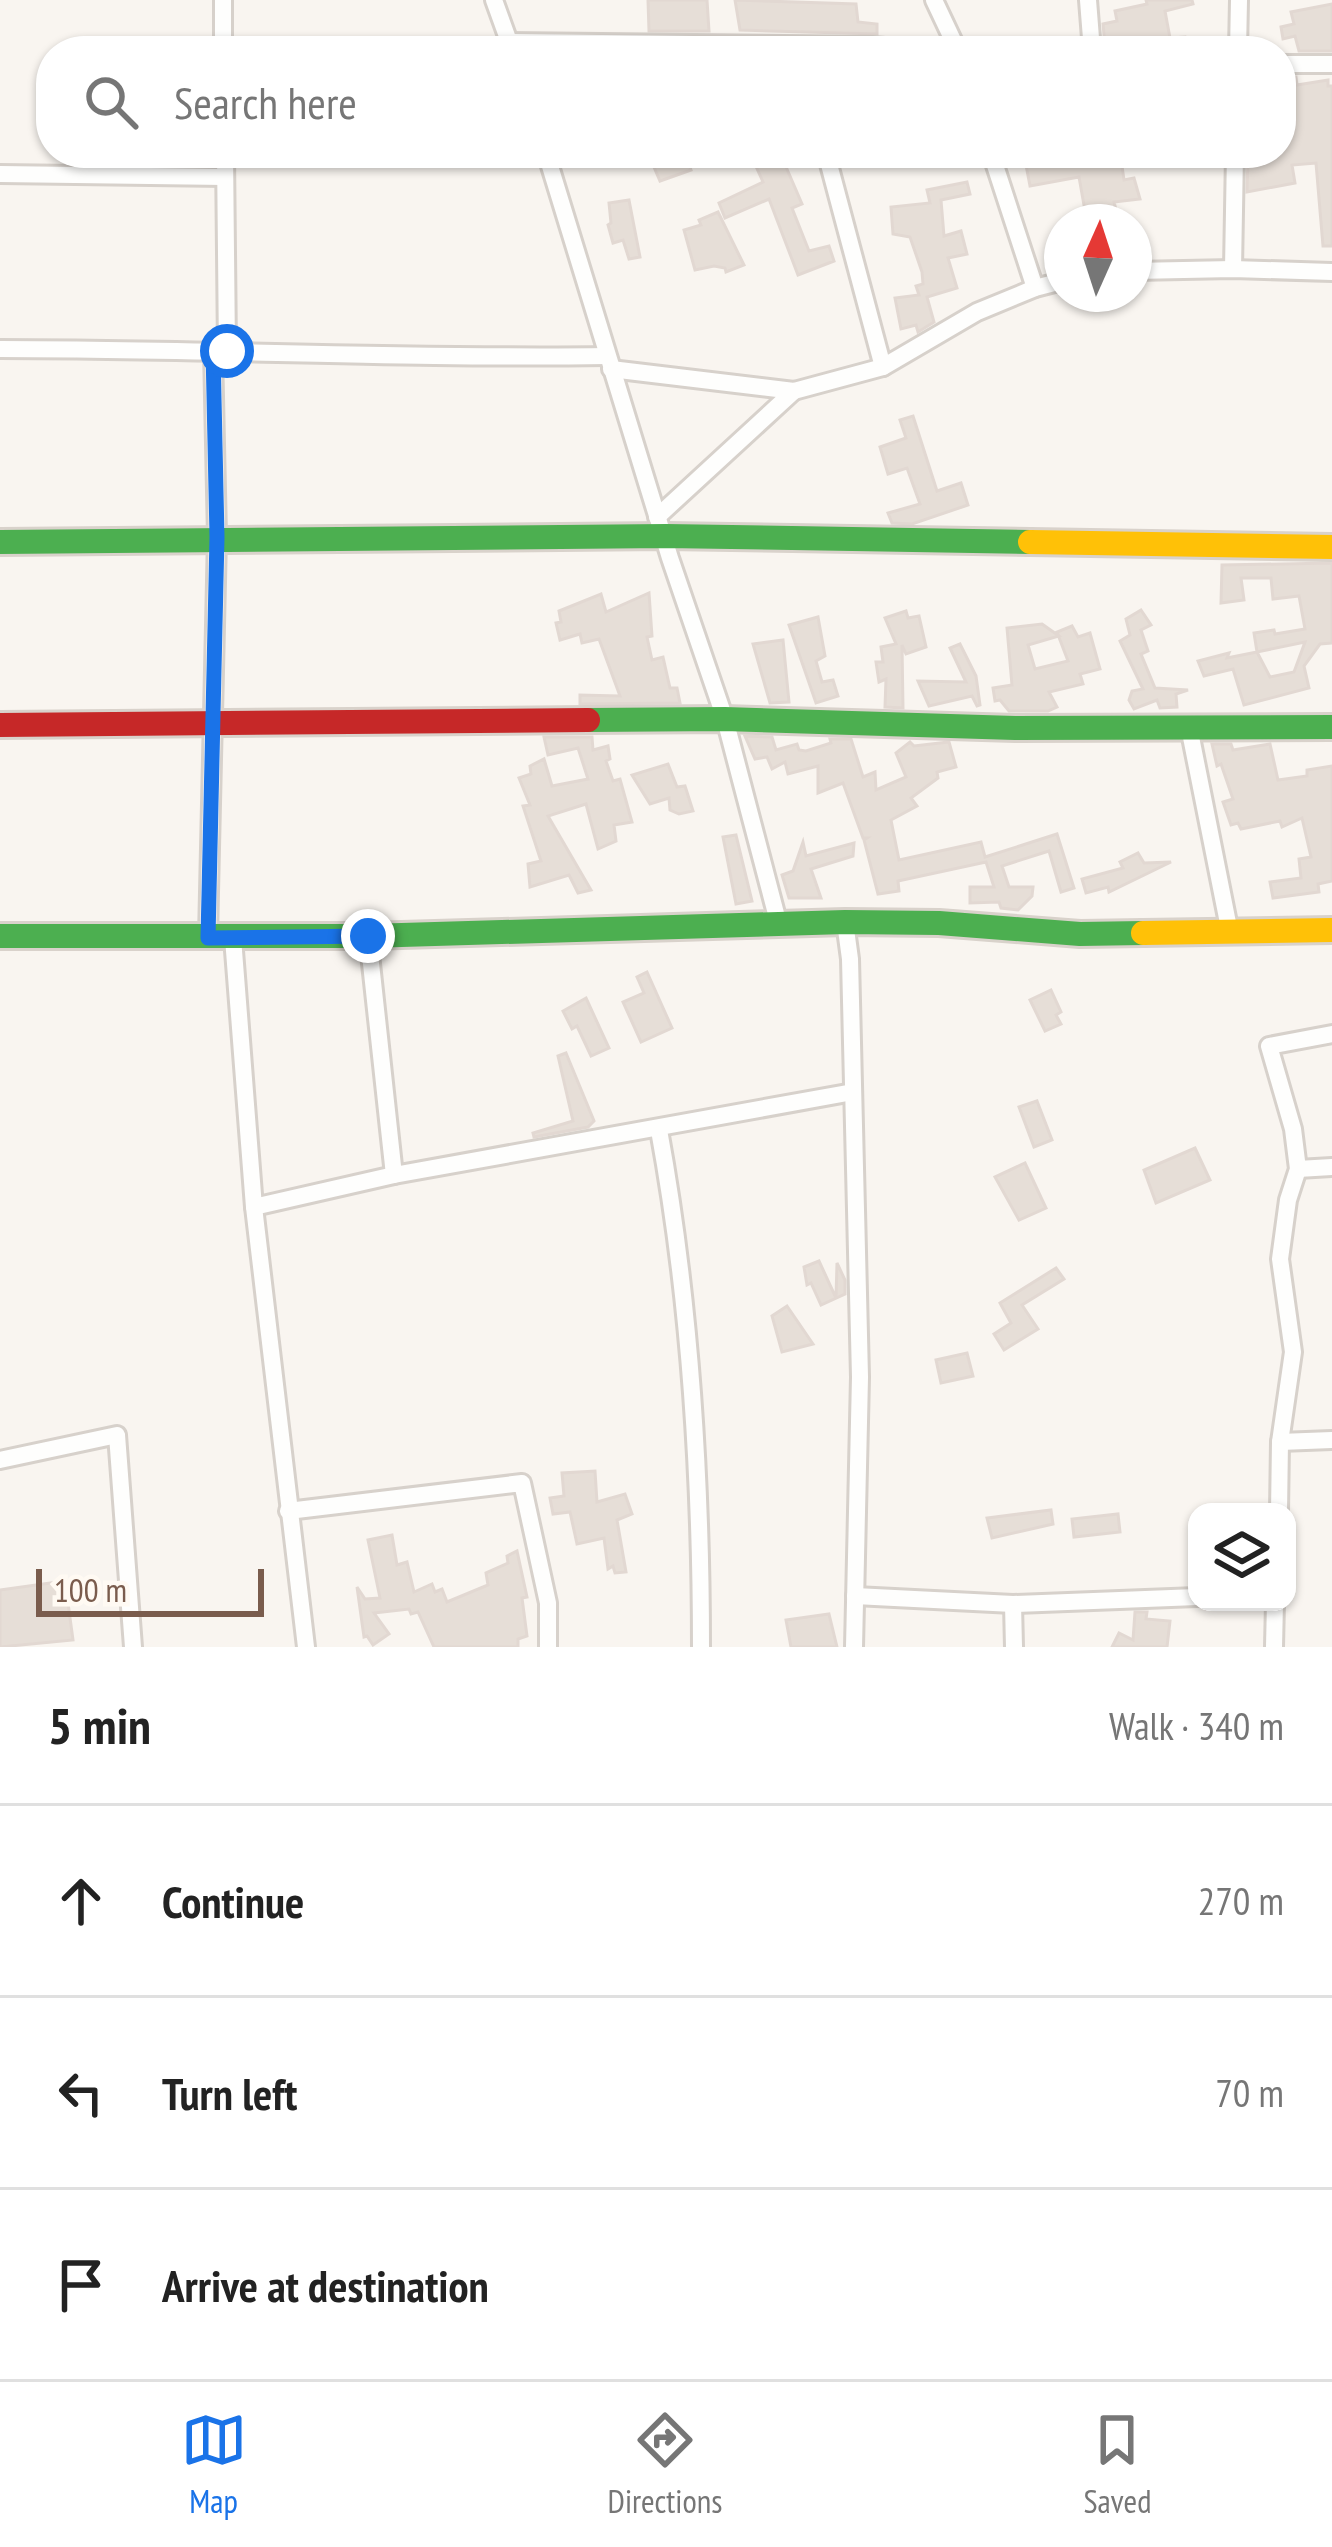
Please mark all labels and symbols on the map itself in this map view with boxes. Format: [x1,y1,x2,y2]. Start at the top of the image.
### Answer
north arrow [1044,204,1152,312]
route start [200,324,254,378]
route end [341,909,395,963]
scale bar [36,1563,264,1616]

